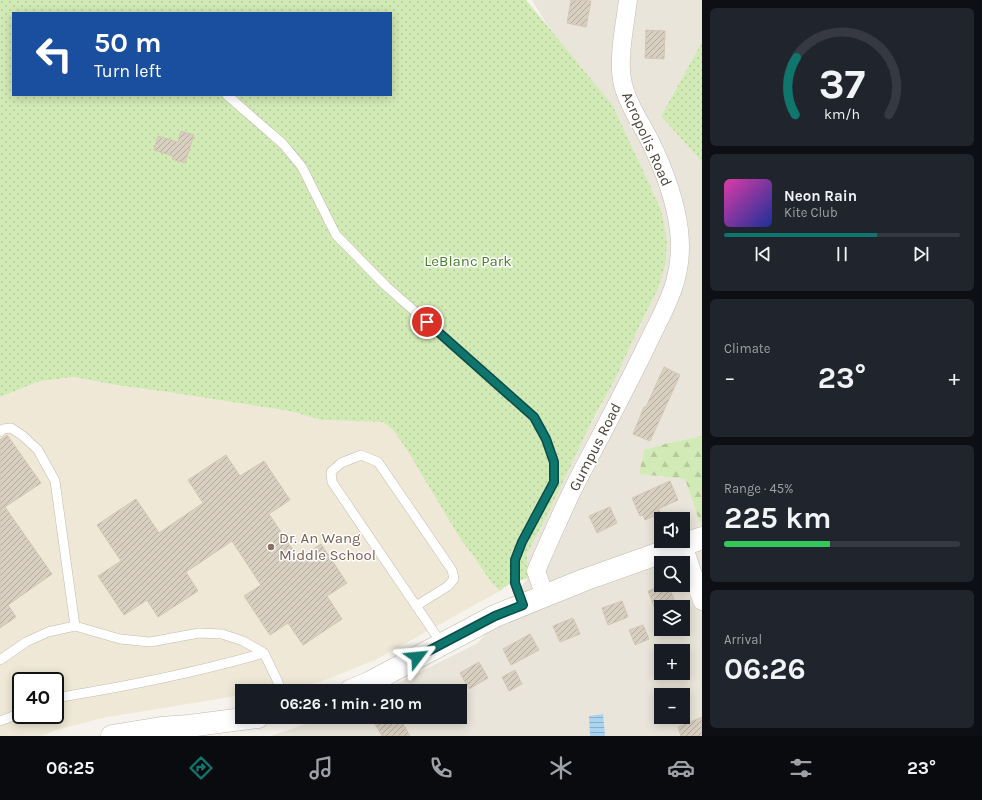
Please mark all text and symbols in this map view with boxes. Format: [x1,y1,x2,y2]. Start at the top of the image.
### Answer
text: 50 m [94,26,162,59]
icon: left [28,28,80,80]
text: Turn left [94,60,162,82]
text: 37 [819,60,865,108]
street label: Acropolis Road [618,89,676,189]
text: km/h [824,105,860,122]
text: Neon Rain [784,187,857,205]
text: Kite Club [784,205,838,220]
icon: previous [752,243,774,265]
icon: pause [831,243,853,265]
icon: next [910,243,932,265]
park label: LeBlanc Park [424,252,512,270]
pin [410,305,444,339]
icon: arrive [416,311,438,333]
text: Climate [724,341,770,356]
text: 23° [818,360,866,396]
text: − [724,365,736,391]
text: + [948,365,960,391]
street label: Gumpus Road [565,400,625,494]
text: Range · 45% [724,481,794,496]
text: 225 km [724,500,832,536]
map controls [654,512,690,724]
button: sound [654,512,690,548]
place label: Dr. An Wang Middle School [279,529,376,564]
marker: Dr. An Wang Middle School [266,542,276,552]
button: search [654,556,690,592]
button: layers [654,600,690,636]
text: Arrival [724,632,762,647]
position arrow [396,636,438,678]
button: + [654,644,690,680]
text: 06:26 [724,651,806,687]
speed limit sign: 40 [12,672,64,724]
button: − [654,688,690,724]
text: 06:26 · 1 min · 210 m [280,695,422,713]
icon: directions [187,754,215,782]
icon: music [307,754,335,782]
icon: phone [427,754,455,782]
icon: climate [547,754,575,782]
icon: car [667,754,695,782]
icon: filters [787,754,815,782]
text: 06:25 [46,757,95,779]
text: 23° [907,757,936,779]

